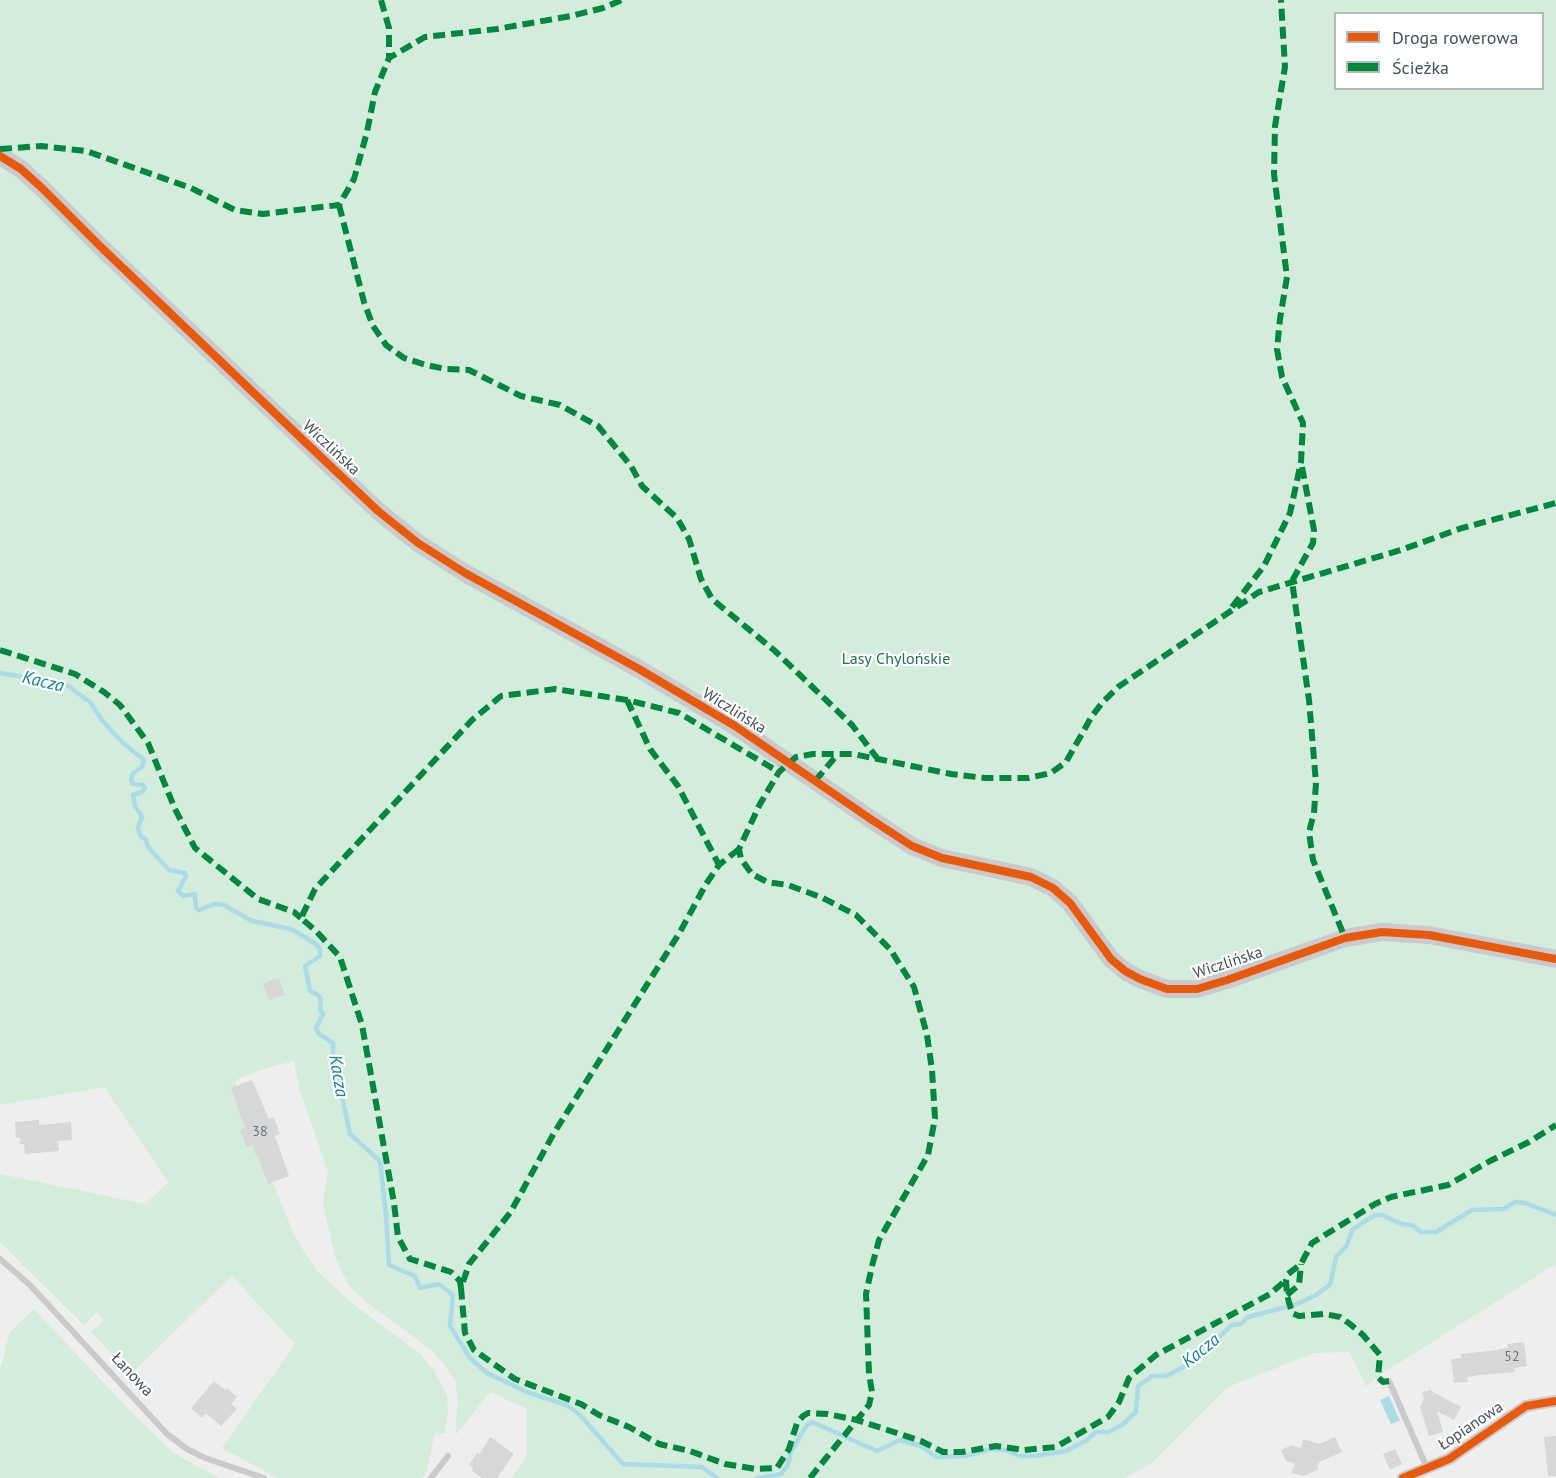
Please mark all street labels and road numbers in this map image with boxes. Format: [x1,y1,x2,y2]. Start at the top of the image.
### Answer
street label: Wiczlińska [298,417,364,479]
street label: Wiczlińska [699,684,769,738]
street label: Wiczlińska [1191,943,1265,983]
street label: Łanowa [107,1349,157,1401]
street label: Łopianowa [1435,1397,1507,1455]

